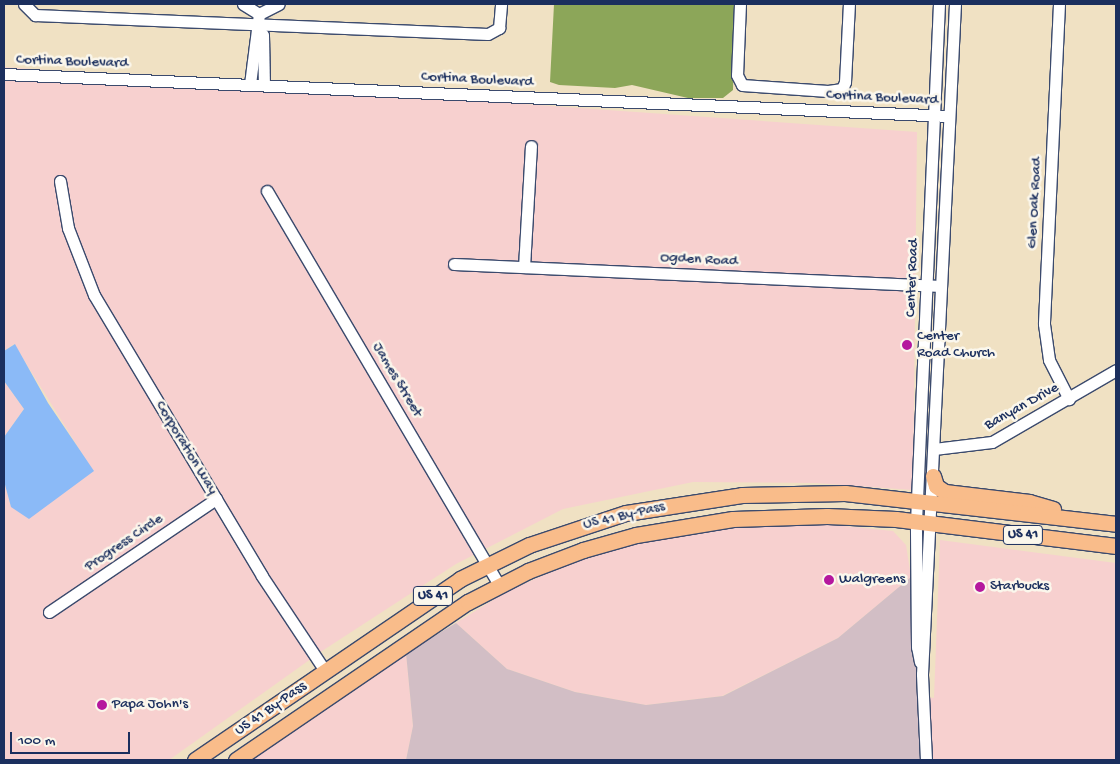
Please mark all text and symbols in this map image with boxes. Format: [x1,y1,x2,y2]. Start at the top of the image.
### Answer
street label: Cortina Boulevard [16,51,128,73]
street label: Cortina Boulevard [421,68,533,92]
street label: Cortina Boulevard [826,86,938,110]
street label: Glen Oak Road [1024,157,1046,249]
street label: Center Road [903,238,923,318]
street label: Ogden Road [660,249,738,271]
place label: Center Road Church [917,327,995,362]
street label: James Street [368,339,426,421]
marker: Center Road Church [901,339,913,351]
street label: Banyan Drive [982,379,1062,435]
street label: Corporation Way [151,398,221,498]
street label: US 41 By-Pass [581,498,667,534]
street label: Progress Circle [81,510,167,576]
road number: US 41 [1002,524,1044,546]
place label: Walgreens [839,571,905,589]
marker: Walgreens [823,574,835,586]
place label: Starbucks [990,578,1049,596]
marker: Starbucks [974,581,986,593]
road number: US 41 [412,584,454,608]
street label: US 41 By-Pass [232,678,310,740]
place label: Papa John's [112,696,188,714]
marker: Papa John's [96,699,108,711]
scale bar [12,722,132,754]
text: 100 m [18,732,55,750]

